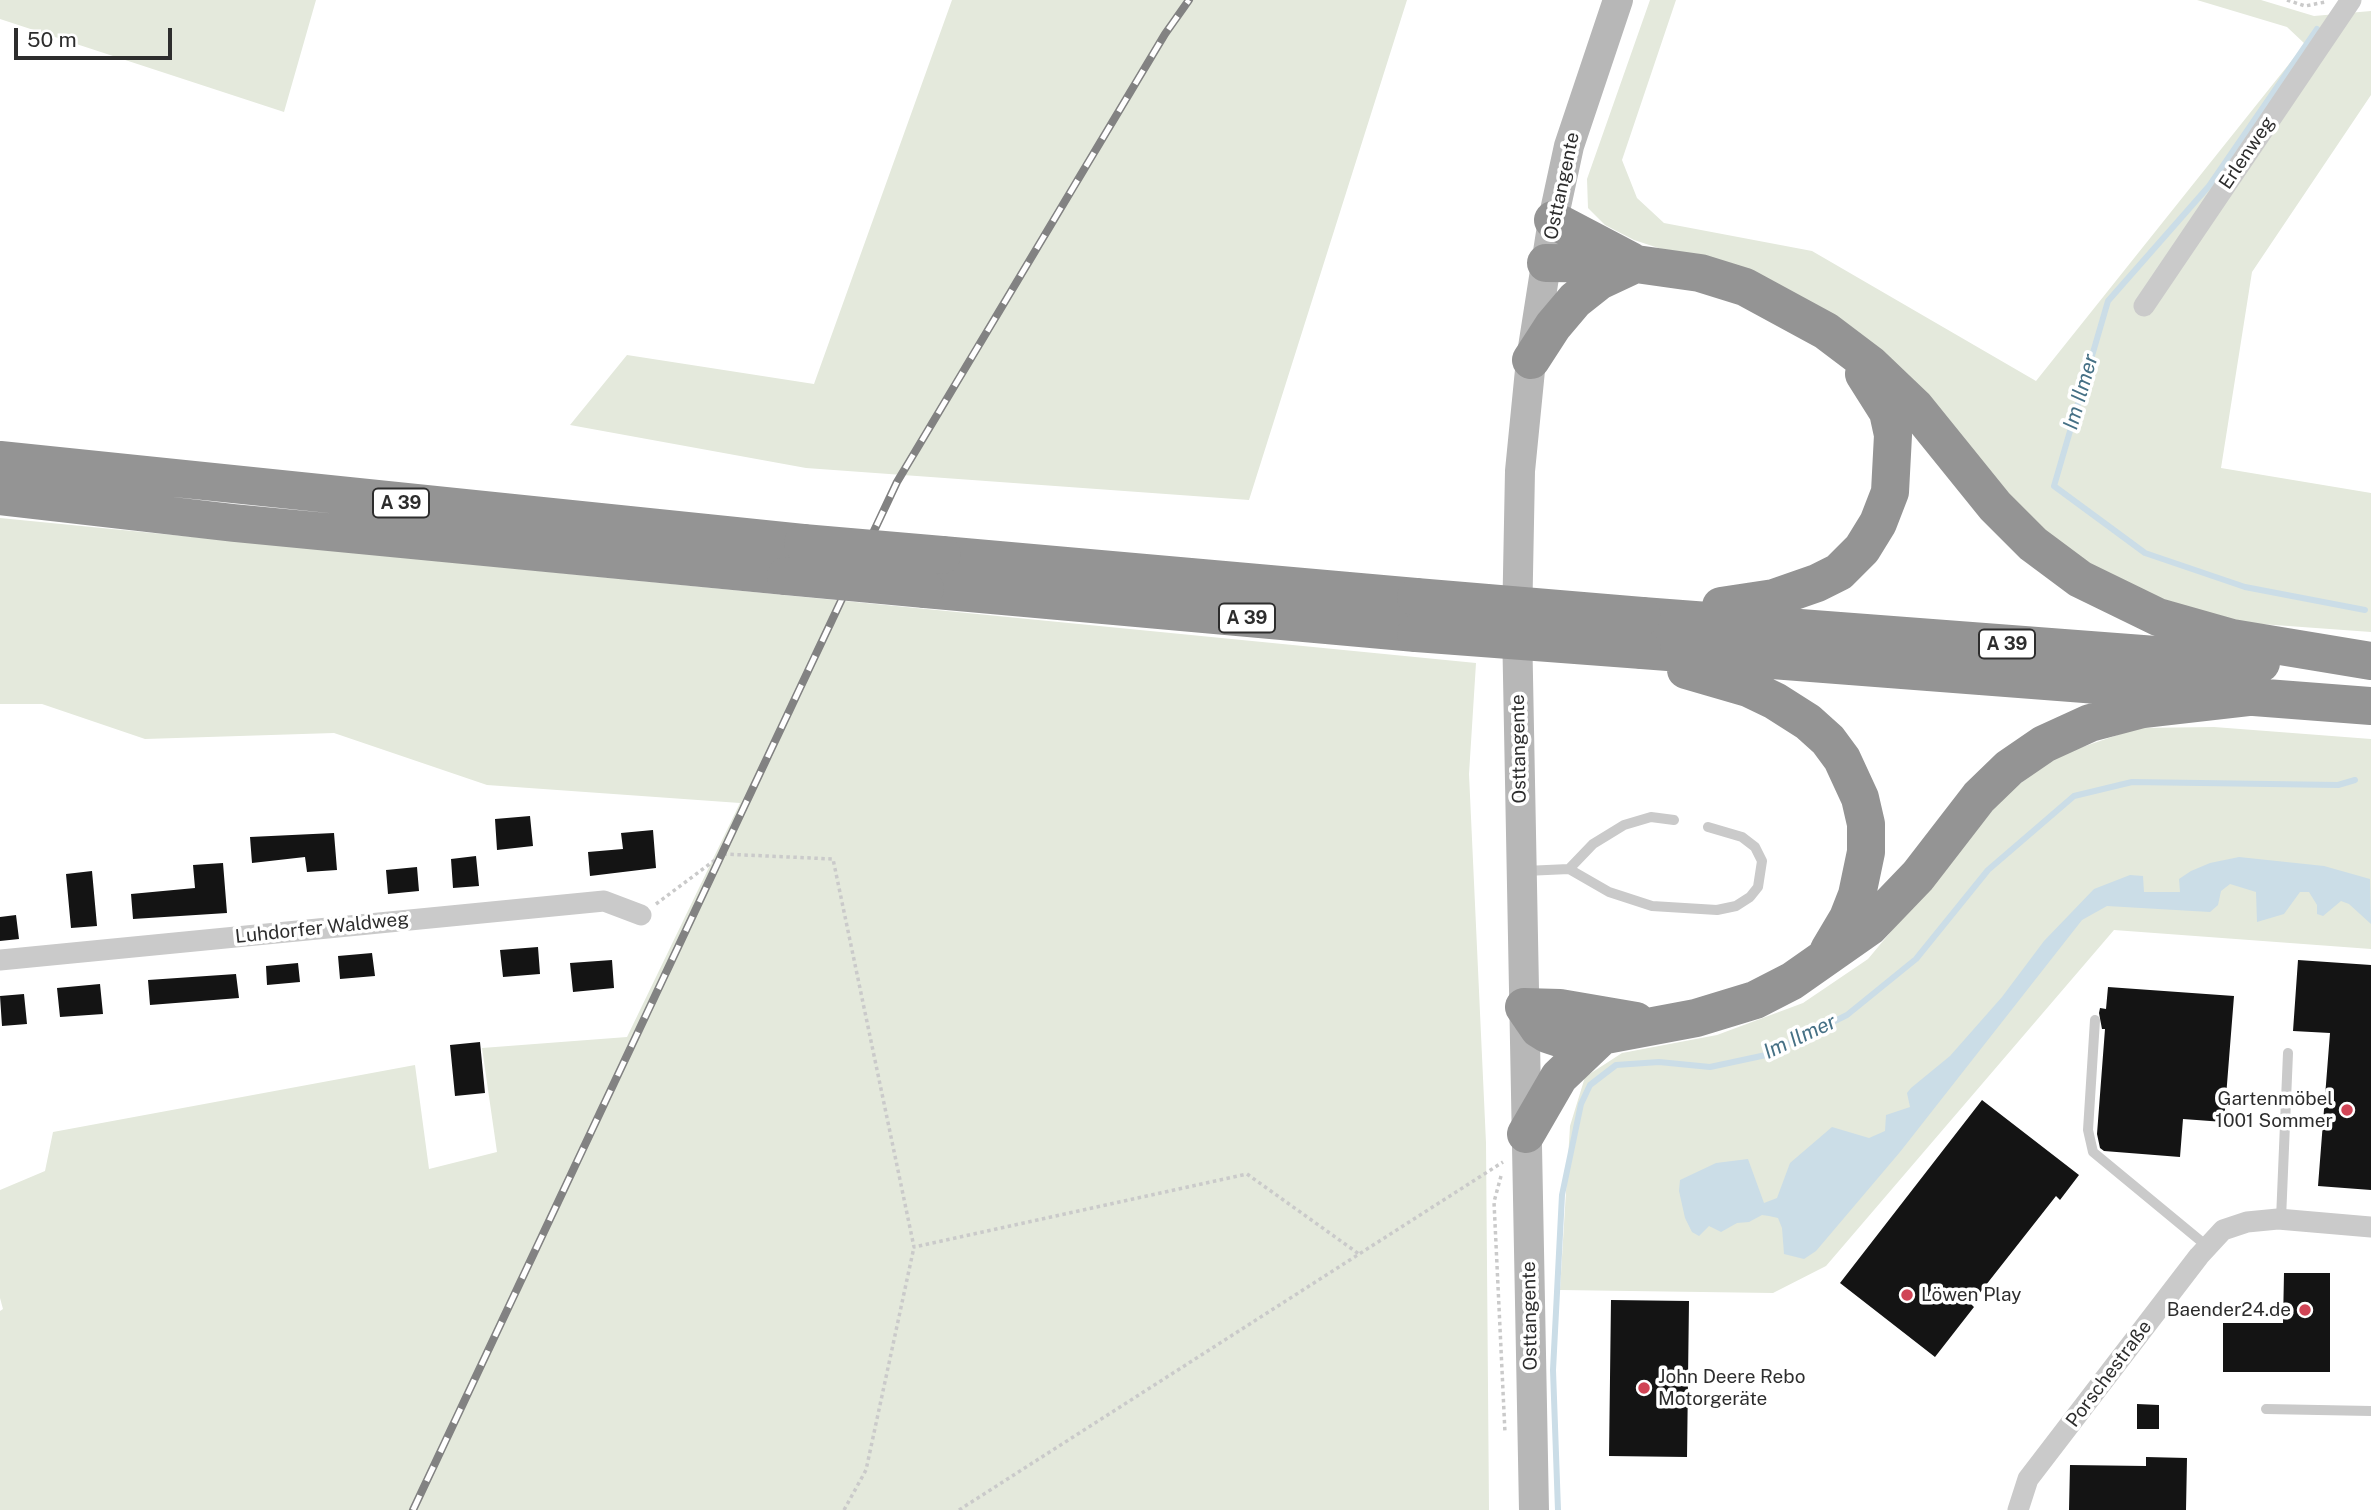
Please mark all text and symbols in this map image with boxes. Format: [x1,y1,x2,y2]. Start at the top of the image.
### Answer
scale bar [18,14,175,58]
text: 50 m [27,27,77,52]
street label: Erlenweg [2214,112,2280,194]
street label: Osttangente [1539,130,1585,242]
water label: Im Ilmer [2058,351,2104,433]
road number: A 39 [373,489,429,518]
road number: A 39 [1219,604,1275,632]
road number: A 39 [1979,630,2035,658]
street label: Osttangente [1507,694,1531,804]
street label: Luhdorfer Waldweg [234,908,410,948]
water label: Im Ilmer [1760,1009,1840,1065]
place label: Gartenmöbel 1001 Sommer [2215,1088,2333,1132]
marker: Gartenmöbel 1001 Sommer [2339,1102,2355,1118]
street label: Osttangente [1518,1261,1542,1371]
place label: Löwen Play [1921,1284,2021,1306]
marker: Löwen Play [1899,1287,1915,1303]
place label: Baender24.de [2167,1299,2291,1321]
marker: Baender24.de [2297,1302,2313,1318]
street label: Porschestraße [2061,1316,2157,1432]
place label: John Deere Rebo Motorgeräte [1658,1366,1805,1410]
marker: John Deere Rebo Motorgeräte [1636,1380,1652,1396]

